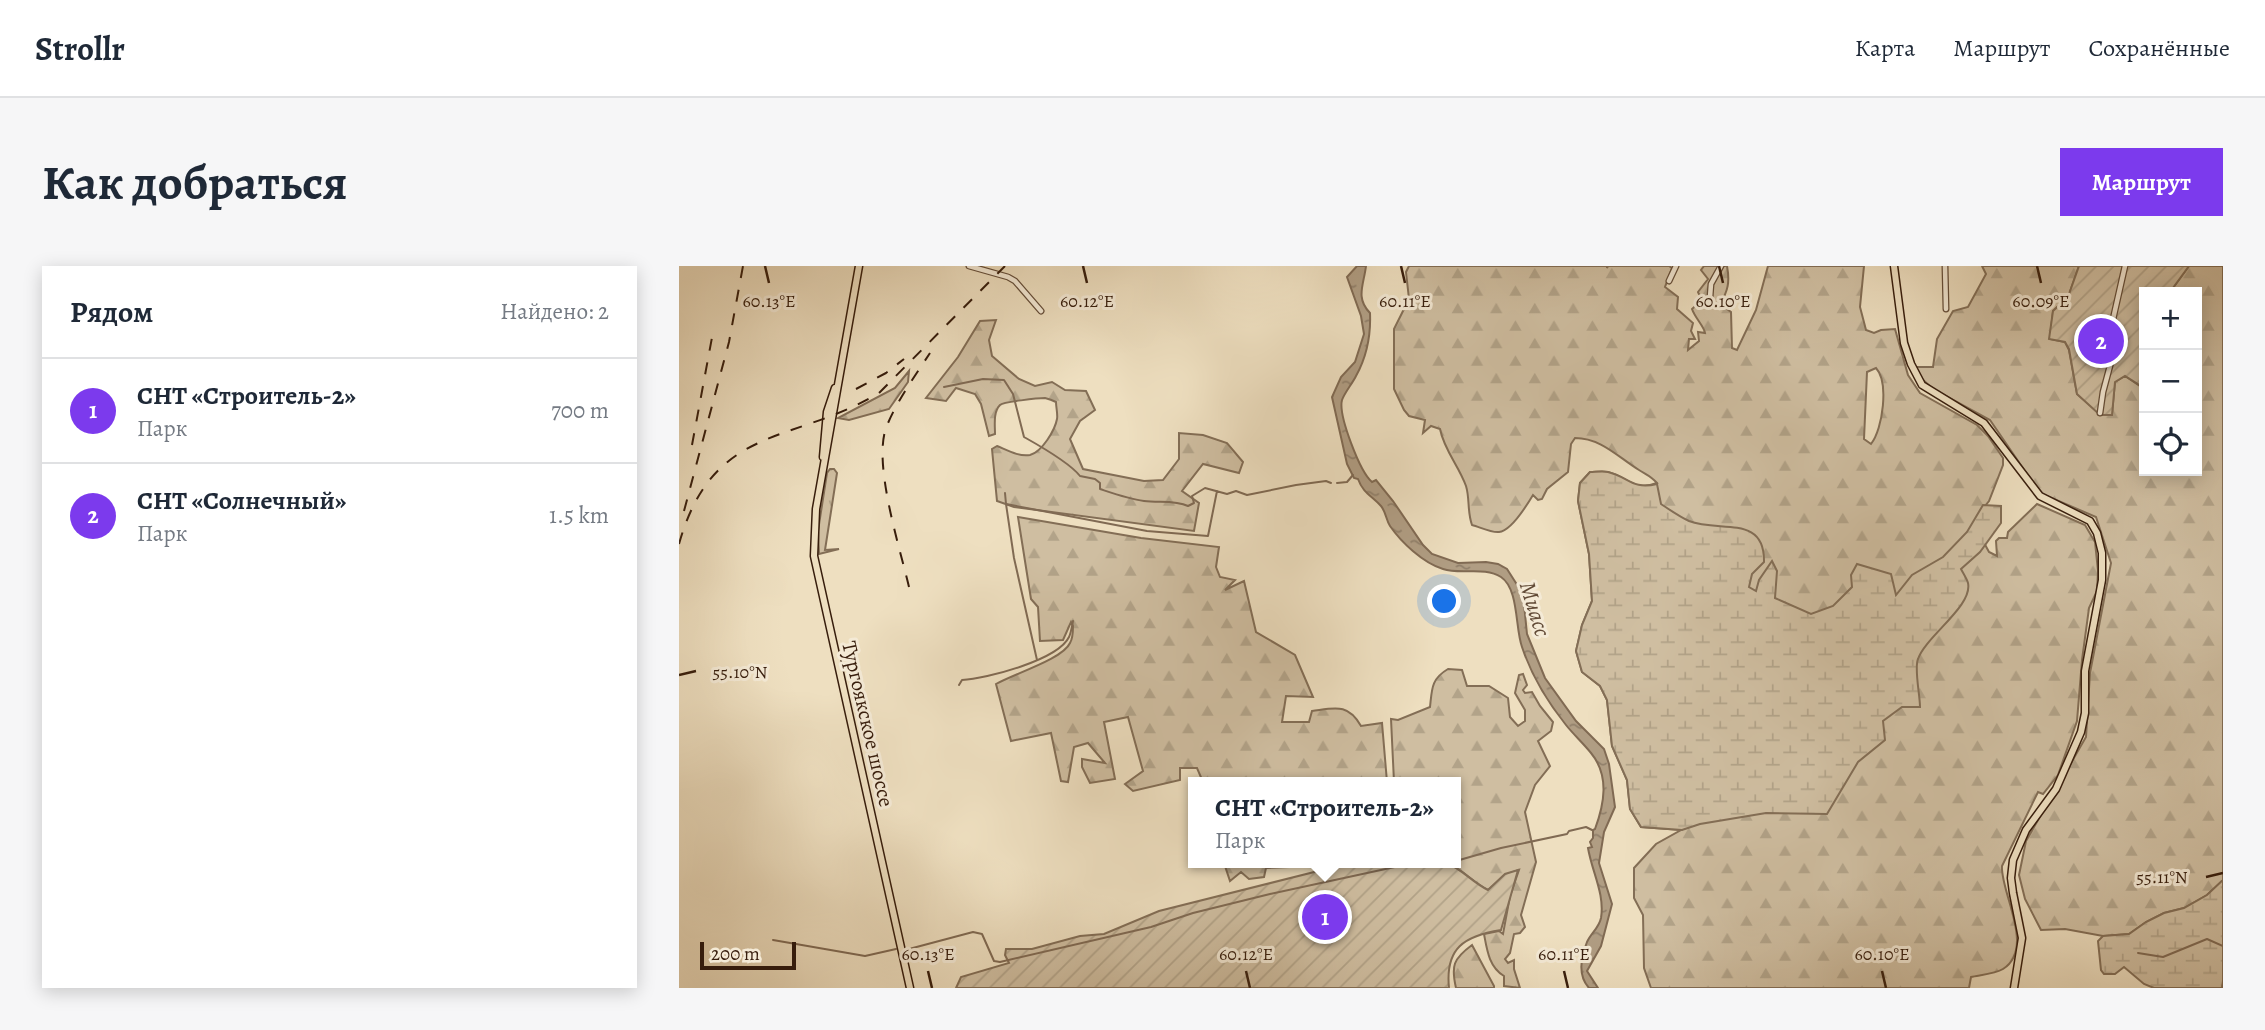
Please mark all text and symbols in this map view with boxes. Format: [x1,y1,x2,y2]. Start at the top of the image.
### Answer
text: Strollr [35,26,125,71]
text: Карта [1855,32,1915,64]
text: Маршрут [1953,32,2051,64]
text: Сохранённые [2089,32,2230,64]
button: Маршрут [2060,148,2223,216]
text: Как добраться [42,149,348,216]
map controls [2139,287,2202,476]
button: + [2139,287,2202,350]
text: 60.13°E [742,289,796,313]
text: 60.12°E [1060,289,1114,313]
text: 60.11°E [1379,289,1431,313]
text: 60.10°E [1695,289,1751,313]
text: 60.09°E [2012,289,2070,313]
text: Рядом [70,292,153,332]
text: Найдено: 2 [500,296,609,327]
pin: 2 [2078,315,2124,367]
button: − [2139,350,2202,413]
text: СНТ «Строитель-2» [137,378,356,413]
text: 1 [89,395,97,426]
text: 700 m [551,395,609,426]
text: Парк [137,413,188,444]
button: locate [2139,413,2202,476]
text: СНТ «Солнечный» [137,483,346,518]
text: 2 [87,500,99,531]
text: 1.5 km [549,500,609,531]
text: Парк [137,518,188,549]
water label: Миасс [1512,578,1558,641]
your location [1427,584,1461,618]
street label: Тургоякское шоссе [835,638,901,810]
text: 55.10°N [712,660,768,684]
popup [1188,777,1461,868]
text: СНТ «Строитель-2» [1215,790,1434,825]
text: Парк [1215,825,1266,856]
text: 55.11°N [2136,865,2188,889]
pin: 1 [1302,891,1348,943]
scale bar [700,939,796,971]
text: 200 m [711,941,760,967]
text: 60.13°E [901,942,955,966]
text: 60.12°E [1219,942,1273,966]
text: 60.11°E [1538,942,1590,966]
text: 60.10°E [1854,942,1910,966]

